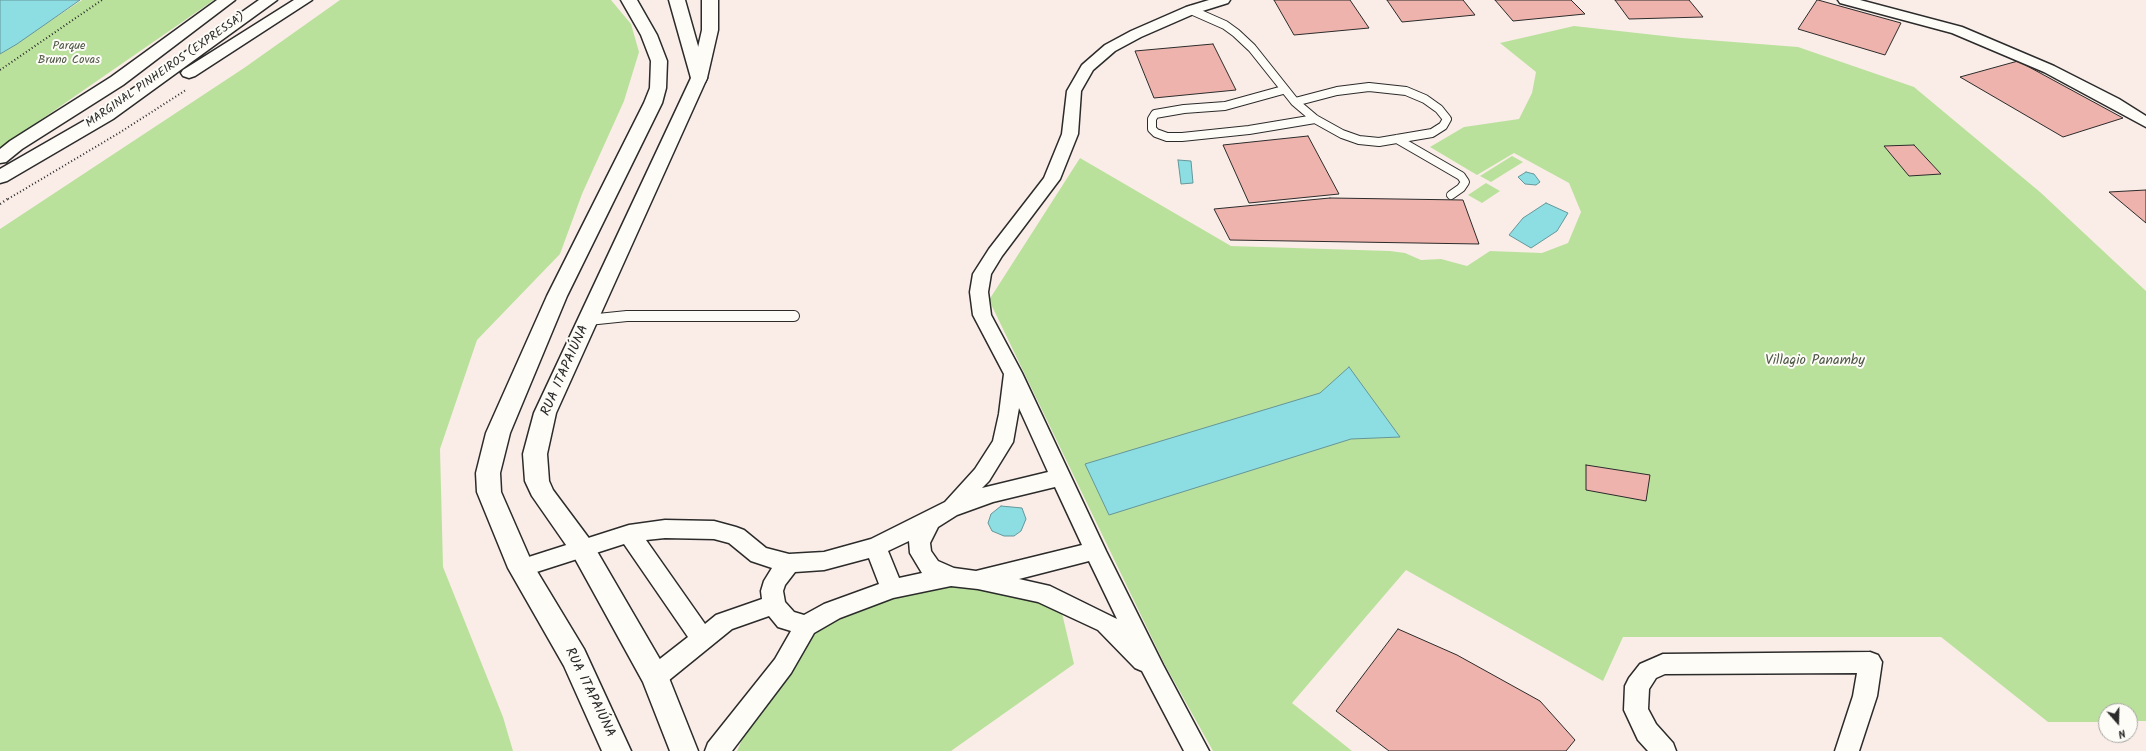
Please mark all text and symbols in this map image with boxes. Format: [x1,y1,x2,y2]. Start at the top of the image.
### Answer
street label: MARGINAL PINHEIROS (EXPRESSA) [84,10,248,132]
park label: Parque Bruno Covas [38,40,100,68]
street label: RUA ITAPAIÚNA [538,323,594,419]
park label: Villagio Panamby [1765,354,1865,370]
street label: RUA ITAPAIÚNA [560,645,618,741]
north arrow [2098,703,2138,743]
text: N [2115,724,2128,743]

